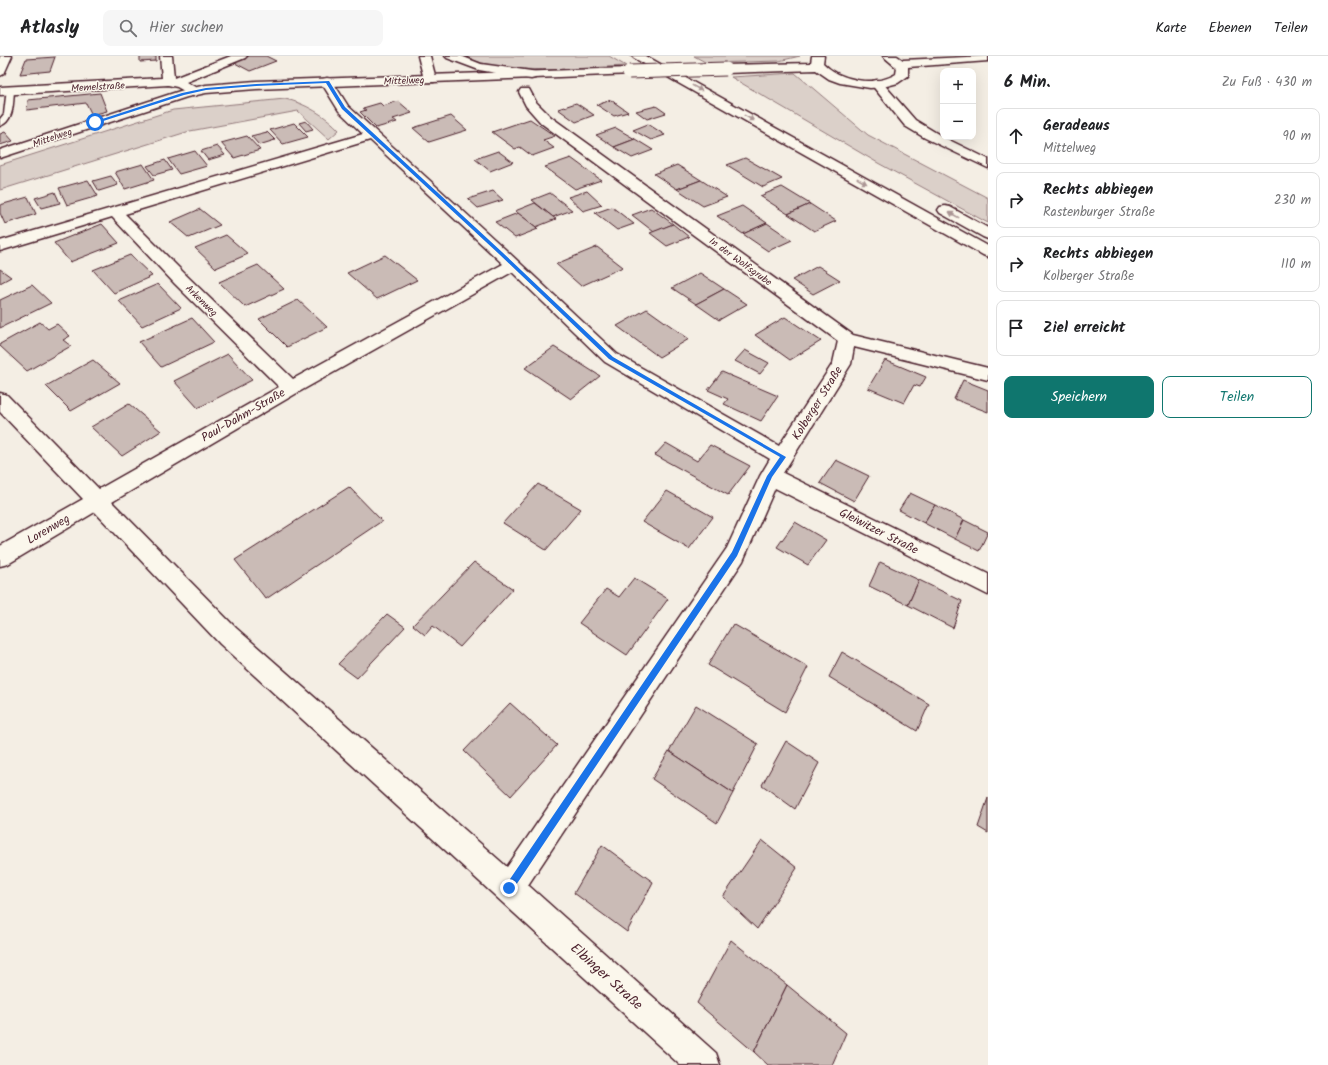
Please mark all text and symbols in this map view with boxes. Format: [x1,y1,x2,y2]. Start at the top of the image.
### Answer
search box [103,10,383,46]
text: Atlasly [20,13,79,43]
text: Hier suchen [149,16,224,40]
icon: search [117,17,139,39]
text: Karte [1155,17,1187,39]
text: Ebenen [1209,17,1252,39]
text: Teilen [1274,17,1308,39]
map controls [940,68,976,140]
button: + [940,68,976,104]
text: 6 Min. [1004,69,1050,96]
street label: Mittelweg [383,72,425,90]
text: Zu Fuß · 430 m [1222,72,1312,93]
street label: Memelstraße [71,78,126,96]
one-way arrow [691,85,703,92]
button: − [940,104,976,140]
route start [86,113,104,131]
one-way arrow [743,114,755,121]
text: Geradeaus [1043,114,1110,138]
street label: Mittelweg [30,124,75,152]
icon: ahead [1005,125,1027,147]
text: 90 m [1283,126,1311,147]
text: Mittelweg [1043,138,1096,159]
one-way arrow [857,178,868,185]
text: Rechts abbiegen [1043,178,1153,202]
icon: right [1005,189,1027,211]
text: 230 m [1274,190,1311,211]
text: Rastenburger Straße [1043,202,1155,223]
one-way arrow [948,212,960,219]
street label: In der Wolfsgrube [705,233,776,291]
text: Rechts abbiegen [1043,242,1153,266]
icon: right [1005,253,1027,275]
text: 110 m [1281,254,1311,275]
text: Kolberger Straße [1043,266,1134,287]
street label: Arkenweg [181,281,221,321]
text: Ziel erreicht [1043,316,1126,340]
icon: arrive [1005,317,1027,339]
street label: Kolberger Straße [787,362,848,444]
button: Speichern [1004,376,1154,418]
button: Teilen [1162,376,1312,418]
street label: Paul-Dahm-Straße [198,383,289,447]
street label: Gleiwitzer Straße [836,503,922,560]
street label: Lorenweg [23,509,74,549]
route end [500,879,518,897]
street label: Elbinger Straße [565,938,648,1016]

